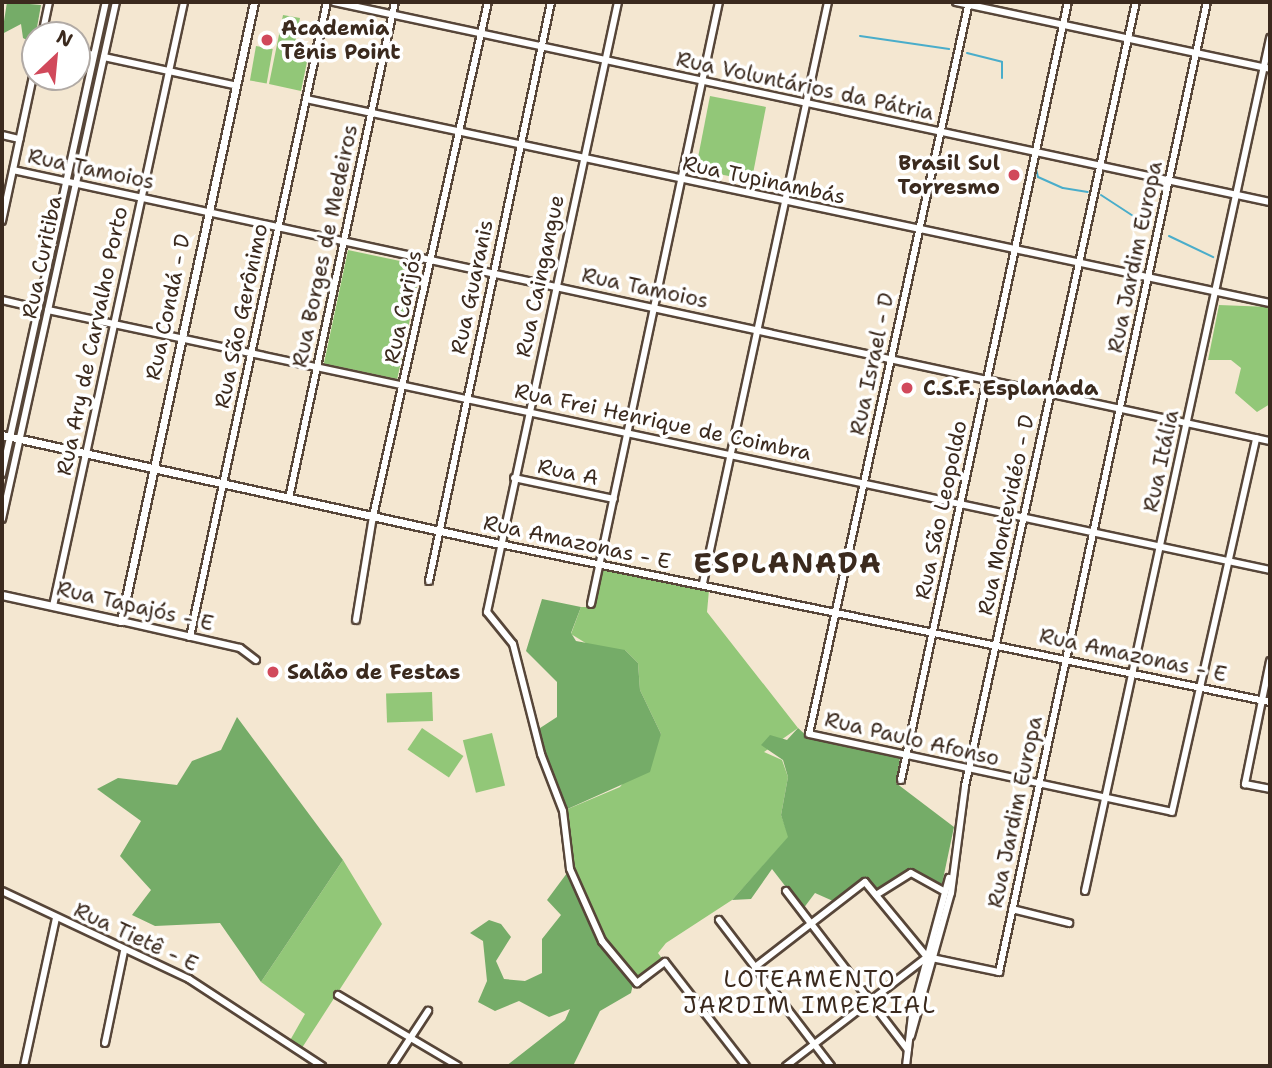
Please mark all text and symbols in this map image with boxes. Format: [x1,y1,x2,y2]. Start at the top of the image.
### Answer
place label: Academia Tênis Point [281,15,400,65]
north arrow [21,21,91,91]
text: N [52,24,77,53]
marker: Academia Tênis Point [259,32,275,48]
street label: Rua Voluntários da Pátria [674,46,936,126]
street label: Rua Borges de Medeiros [287,122,363,370]
street label: Rua Tamoios [25,143,157,195]
street label: Rua Tupinambás [680,150,848,210]
place label: Brasil Sul Torresmo [898,150,1000,200]
street label: Rua Jardim Europa [1102,159,1168,355]
marker: Brasil Sul Torresmo [1006,167,1022,183]
street label: Rua Curitiba [17,193,67,321]
street label: Rua Caingangue [510,193,570,359]
street label: Rua Ary de Carvalho Porto [51,204,133,478]
street label: Rua Guaranis [445,217,499,357]
street label: Rua São Gerônimo [209,221,273,411]
street label: Rua Condá - D [140,232,196,382]
street label: Rua Carijós [379,248,427,366]
street label: Rua Tamoios [579,262,711,314]
street label: Rua Israel - D [845,290,899,438]
place label: C.S.F. Esplanada [923,375,1098,401]
street label: Rua Frei Henrique de Coimbra [512,378,814,466]
marker: C.S.F. Esplanada [897,378,917,398]
street label: Rua Itália [1138,408,1184,514]
street label: Rua Montevidéo - D [972,412,1040,618]
street label: Rua São Leopoldo [910,418,972,602]
street label: Rua A [535,453,601,491]
street label: Rua Amazonas - E [481,510,673,574]
district label: ESPLANADA [694,546,882,580]
street label: Rua Tapajós - E [54,576,216,636]
street label: Rua Amazonas - E [1037,623,1229,687]
place label: Salão de Festas [287,659,460,685]
marker: Salão de Festas [265,664,281,680]
street label: Rua Paulo Afonso [822,707,1002,771]
street label: Rua Jardim Europa [982,714,1048,910]
street label: Rua Tietê - E [70,897,202,977]
district label: LOTEAMENTO JARDIM IMPERIAL [685,965,935,1019]

